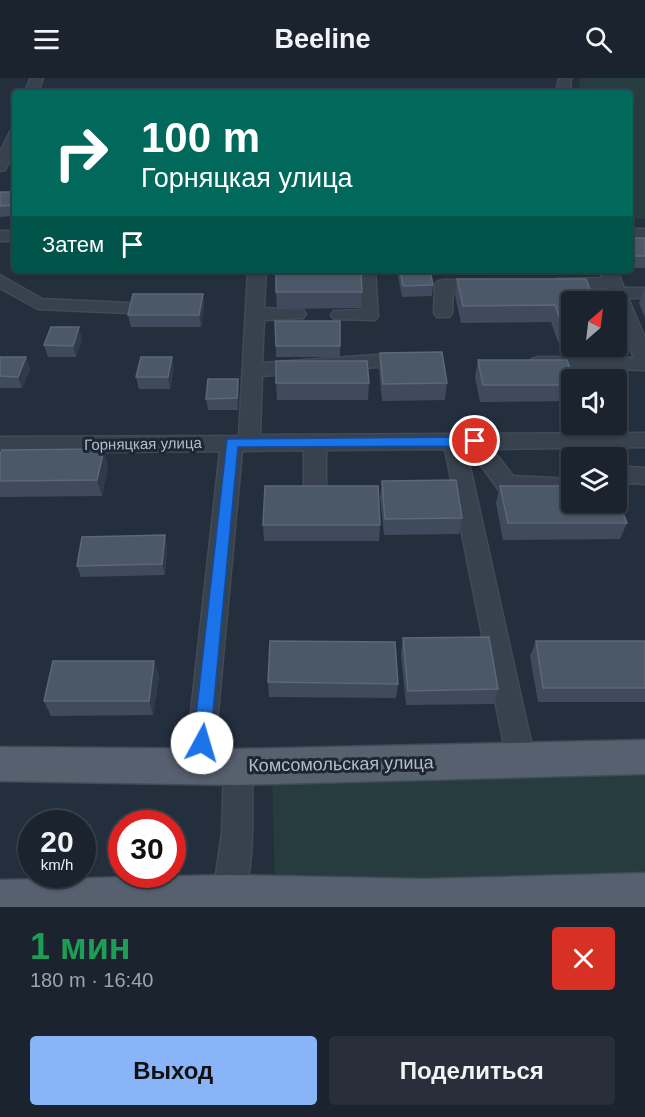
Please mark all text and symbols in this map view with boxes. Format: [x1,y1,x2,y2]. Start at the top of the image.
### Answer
icon: menu [30,23,63,56]
icon: search [582,23,615,56]
text: Beeline [274,24,371,54]
icon: right [42,114,120,192]
text: 100 m [141,114,260,161]
text: Горняцкая улица [141,163,353,193]
icon: arrive [116,228,149,261]
text: Затем [42,232,104,257]
north arrow [561,291,627,357]
map controls [561,291,627,513]
button: sound [561,369,627,435]
pin [449,415,500,466]
icon: arrive [458,424,491,457]
street label: Горняцкая улица [84,434,203,453]
button: layers [561,447,627,513]
position arrow [170,711,234,775]
street label: Комсомольская улица [248,752,435,776]
speed limit sign: 30 [108,810,186,888]
text: 20 [40,825,74,858]
text: km/h [41,856,73,873]
text: 1 мин [30,926,131,967]
button: close [552,927,615,990]
text: 180 m · 16:40 [30,969,153,991]
button: Выход [30,1036,317,1105]
button: Поделиться [329,1036,615,1105]

